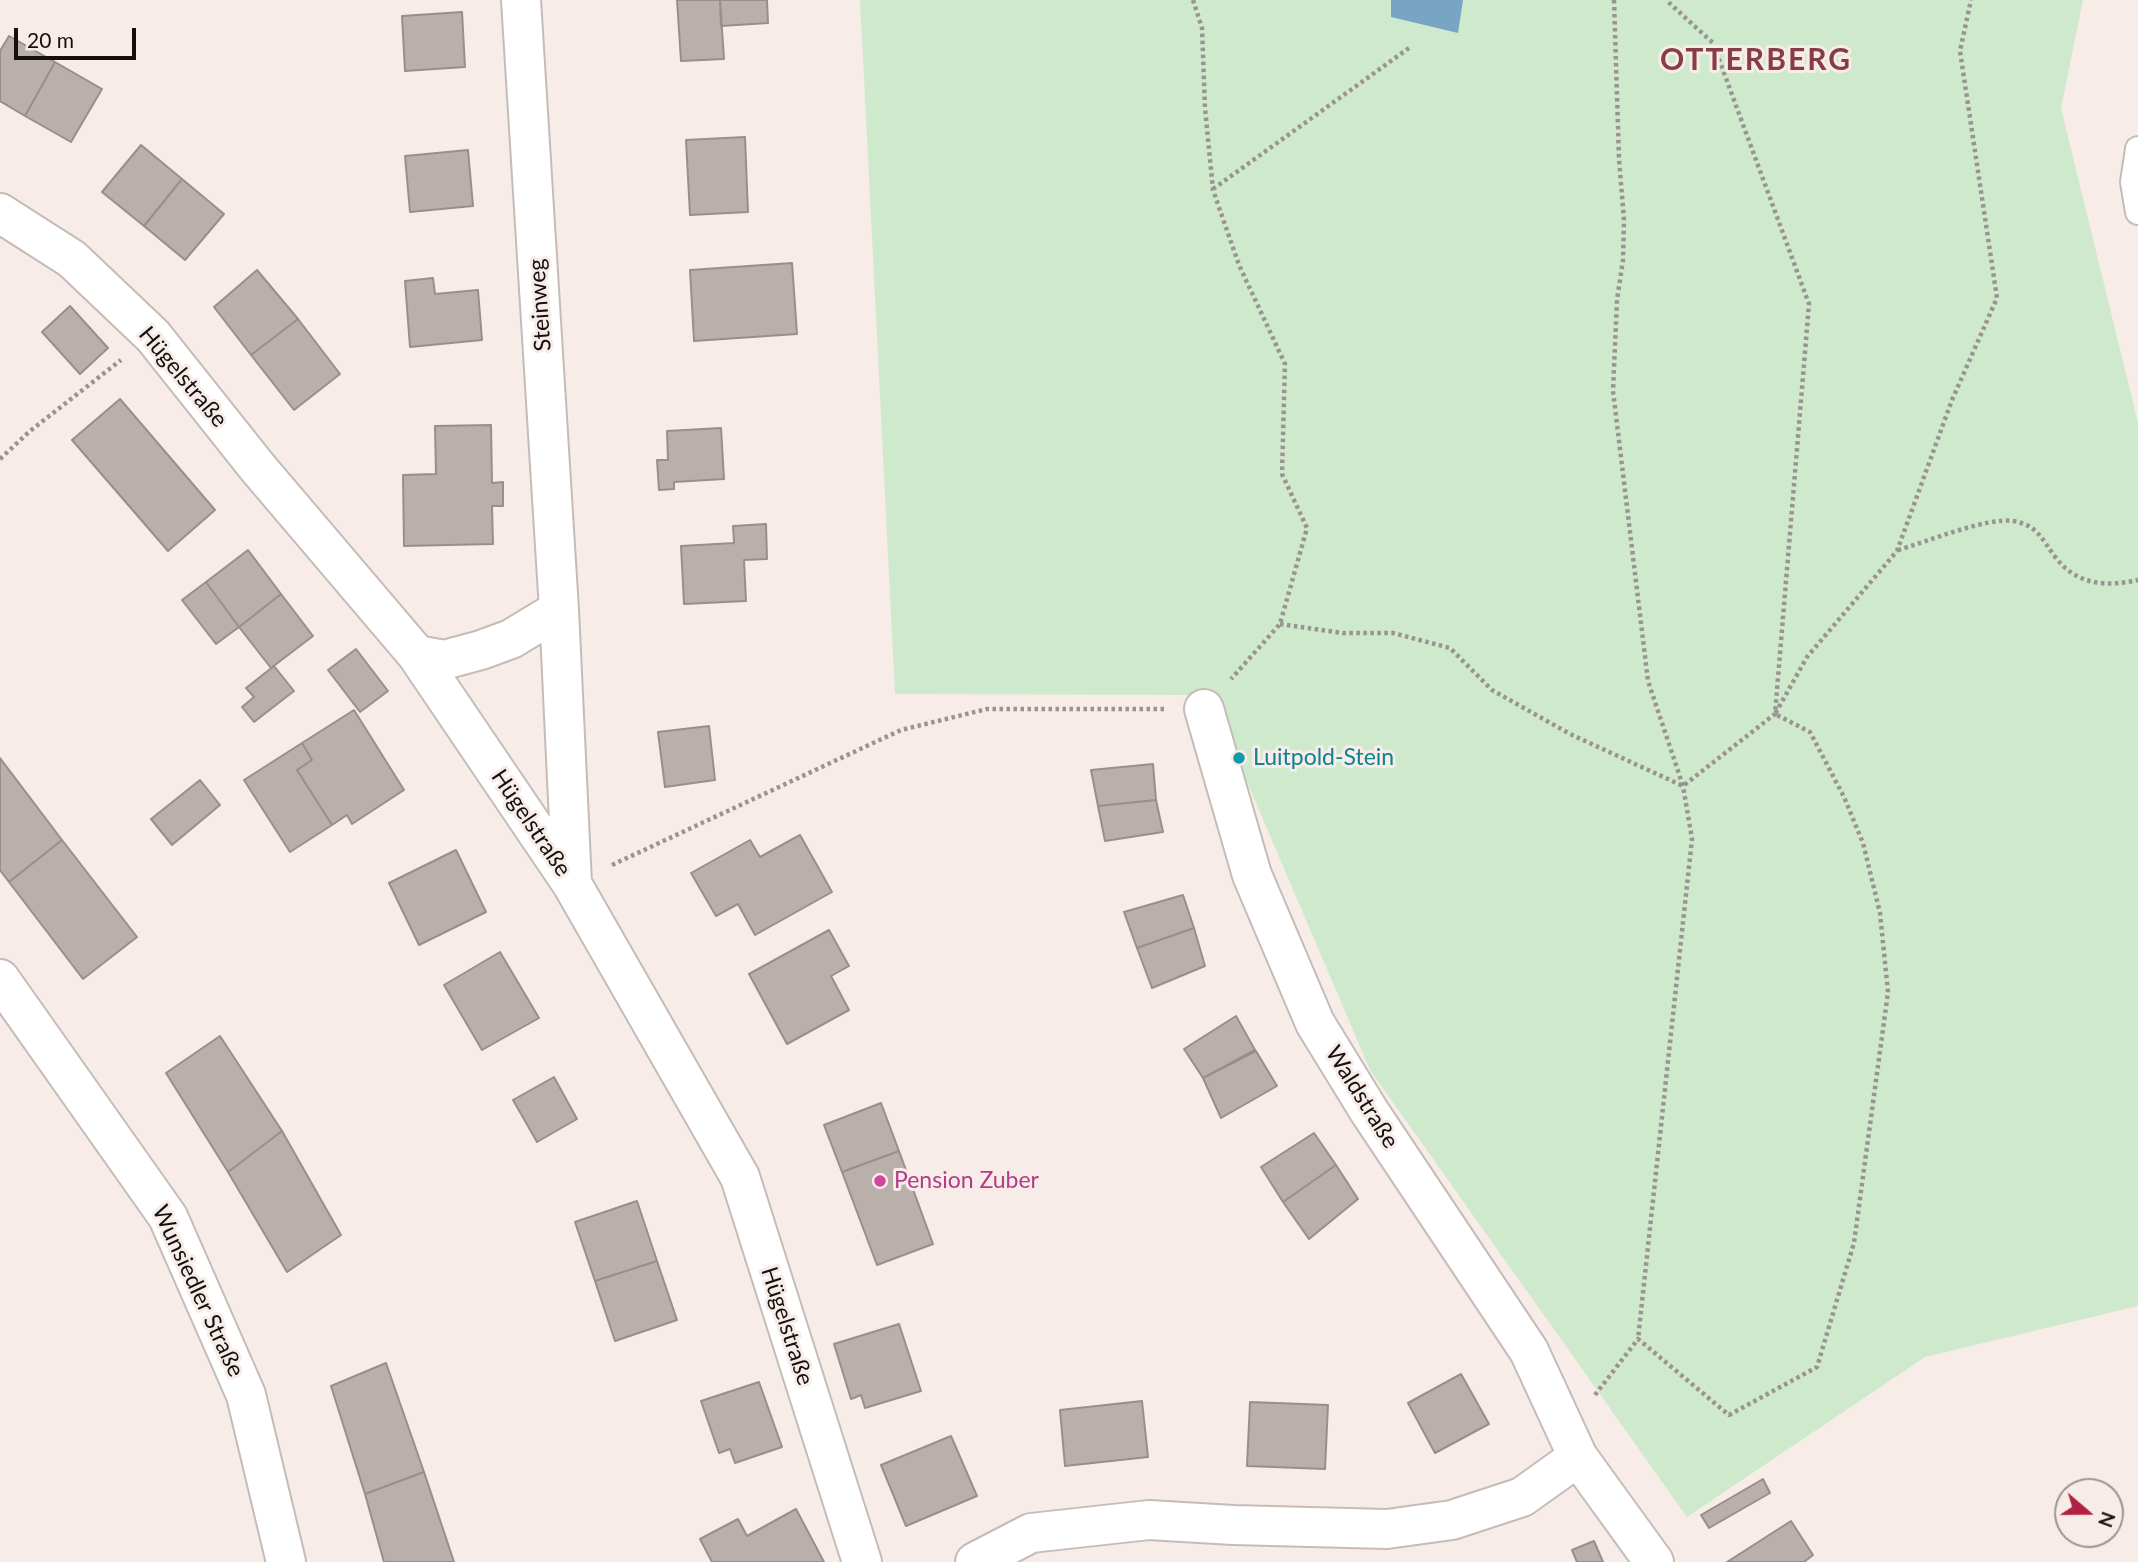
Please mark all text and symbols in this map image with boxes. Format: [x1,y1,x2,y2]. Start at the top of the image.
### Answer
scale bar [18,14,140,58]
text: 20 m [27,27,74,52]
district label: OTTERBERG [1661,42,1851,78]
street label: Steinweg [523,258,557,352]
street label: Hügelstraße [133,321,233,433]
place label: Luitpold-Stein [1253,744,1394,772]
marker: Luitpold-Stein [1231,750,1247,766]
street label: Hügelstraße [485,764,577,882]
street label: Waldstraße [1320,1041,1404,1153]
place label: Pension Zuber [894,1167,1039,1195]
marker: Pension Zuber [872,1173,888,1189]
street label: Wunsiedler Straße [146,1201,250,1381]
street label: Hügelstraße [755,1263,819,1389]
north arrow [2054,1478,2124,1548]
text: N [2094,1509,2121,1530]

